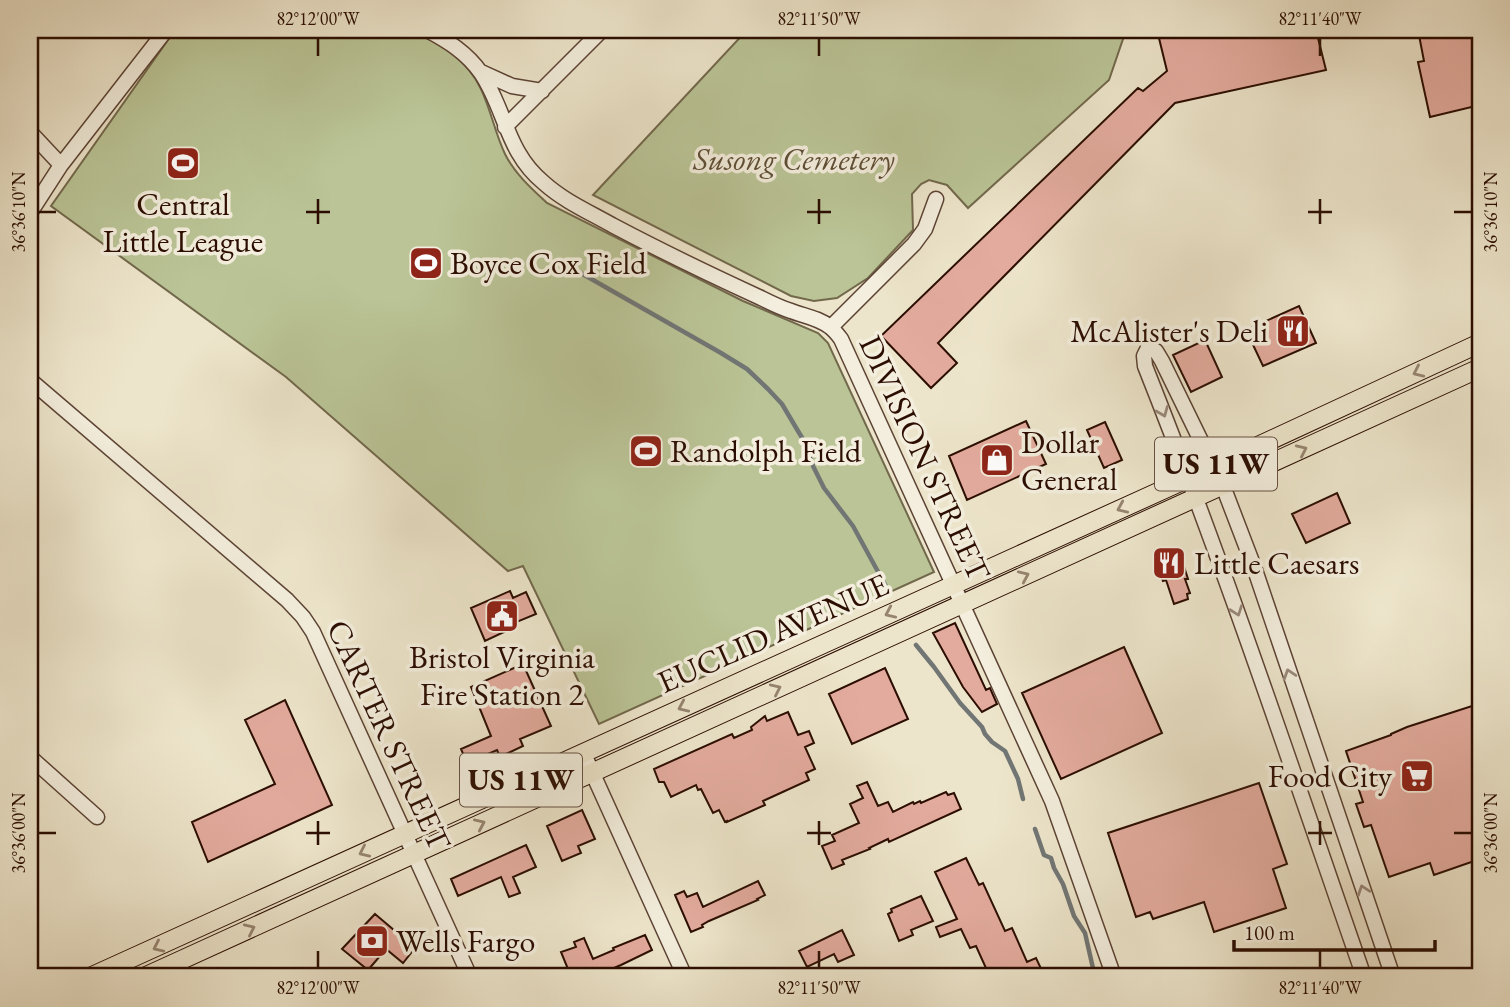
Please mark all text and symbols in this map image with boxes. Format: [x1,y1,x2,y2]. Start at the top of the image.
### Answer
text: 82°12'00"W [276,7,360,30]
text: 82°11'50"W [777,7,861,30]
text: 82°11'40"W [1278,7,1362,30]
park label: Susong Cemetery [692,138,895,180]
sports icon: Central Little League [164,144,202,182]
text: 36°36'10"N [7,171,30,252]
text: 36°36'10"N [1479,171,1502,252]
place label: Central Little League [103,183,263,262]
place label: Boyce Cox Field [450,242,647,284]
sports icon: Boyce Cox Field [407,244,445,282]
place label: McAlister's Deli [1070,310,1268,352]
restaurant icon: McAlister's Deli [1274,312,1312,350]
street label: DIVISION STREET [850,329,1000,588]
one-way arrow [1413,364,1425,378]
one-way arrow [1155,404,1169,417]
place label: Dollar General [1021,421,1118,500]
place label: Randolph Field [670,430,862,472]
sports icon: Randolph Field [627,432,665,470]
road number: US 11W [1155,438,1277,491]
shop icon: Dollar General [978,441,1016,479]
one-way arrow [1295,444,1308,458]
one-way arrow [1117,500,1130,514]
place label: Little Caesars [1194,542,1359,584]
restaurant icon: Little Caesars [1150,544,1188,582]
street label: EUCLID AVENUE [651,563,895,703]
one-way arrow [1017,570,1029,584]
public building icon: Bristol Virginia Fire Station 2 [483,597,521,635]
one-way arrow [1229,604,1243,616]
one-way arrow [885,605,897,619]
street label: CARTER STREET [317,613,461,858]
place label: Bristol Virginia Fire Station 2 [409,636,595,715]
one-way arrow [1283,668,1298,680]
one-way arrow [769,683,781,697]
one-way arrow [678,699,690,713]
road number: US 11W [460,754,582,806]
place label: Food City [1268,755,1393,797]
supermarket icon: Food City [1398,757,1436,795]
text: 36°36'00"N [7,792,30,873]
text: 36°36'00"N [1479,792,1502,873]
one-way arrow [472,818,485,832]
one-way arrow [359,844,372,858]
one-way arrow [1356,884,1371,896]
scale bar [1234,909,1435,953]
text: 100 m [1244,919,1295,946]
place label: Wells Fargo [396,920,535,962]
bank icon: Wells Fargo [353,922,391,960]
one-way arrow [243,923,255,937]
one-way arrow [152,938,165,952]
text: 82°12'00"W [276,976,360,999]
text: 82°11'50"W [777,976,861,999]
text: 82°11'40"W [1278,976,1362,999]

